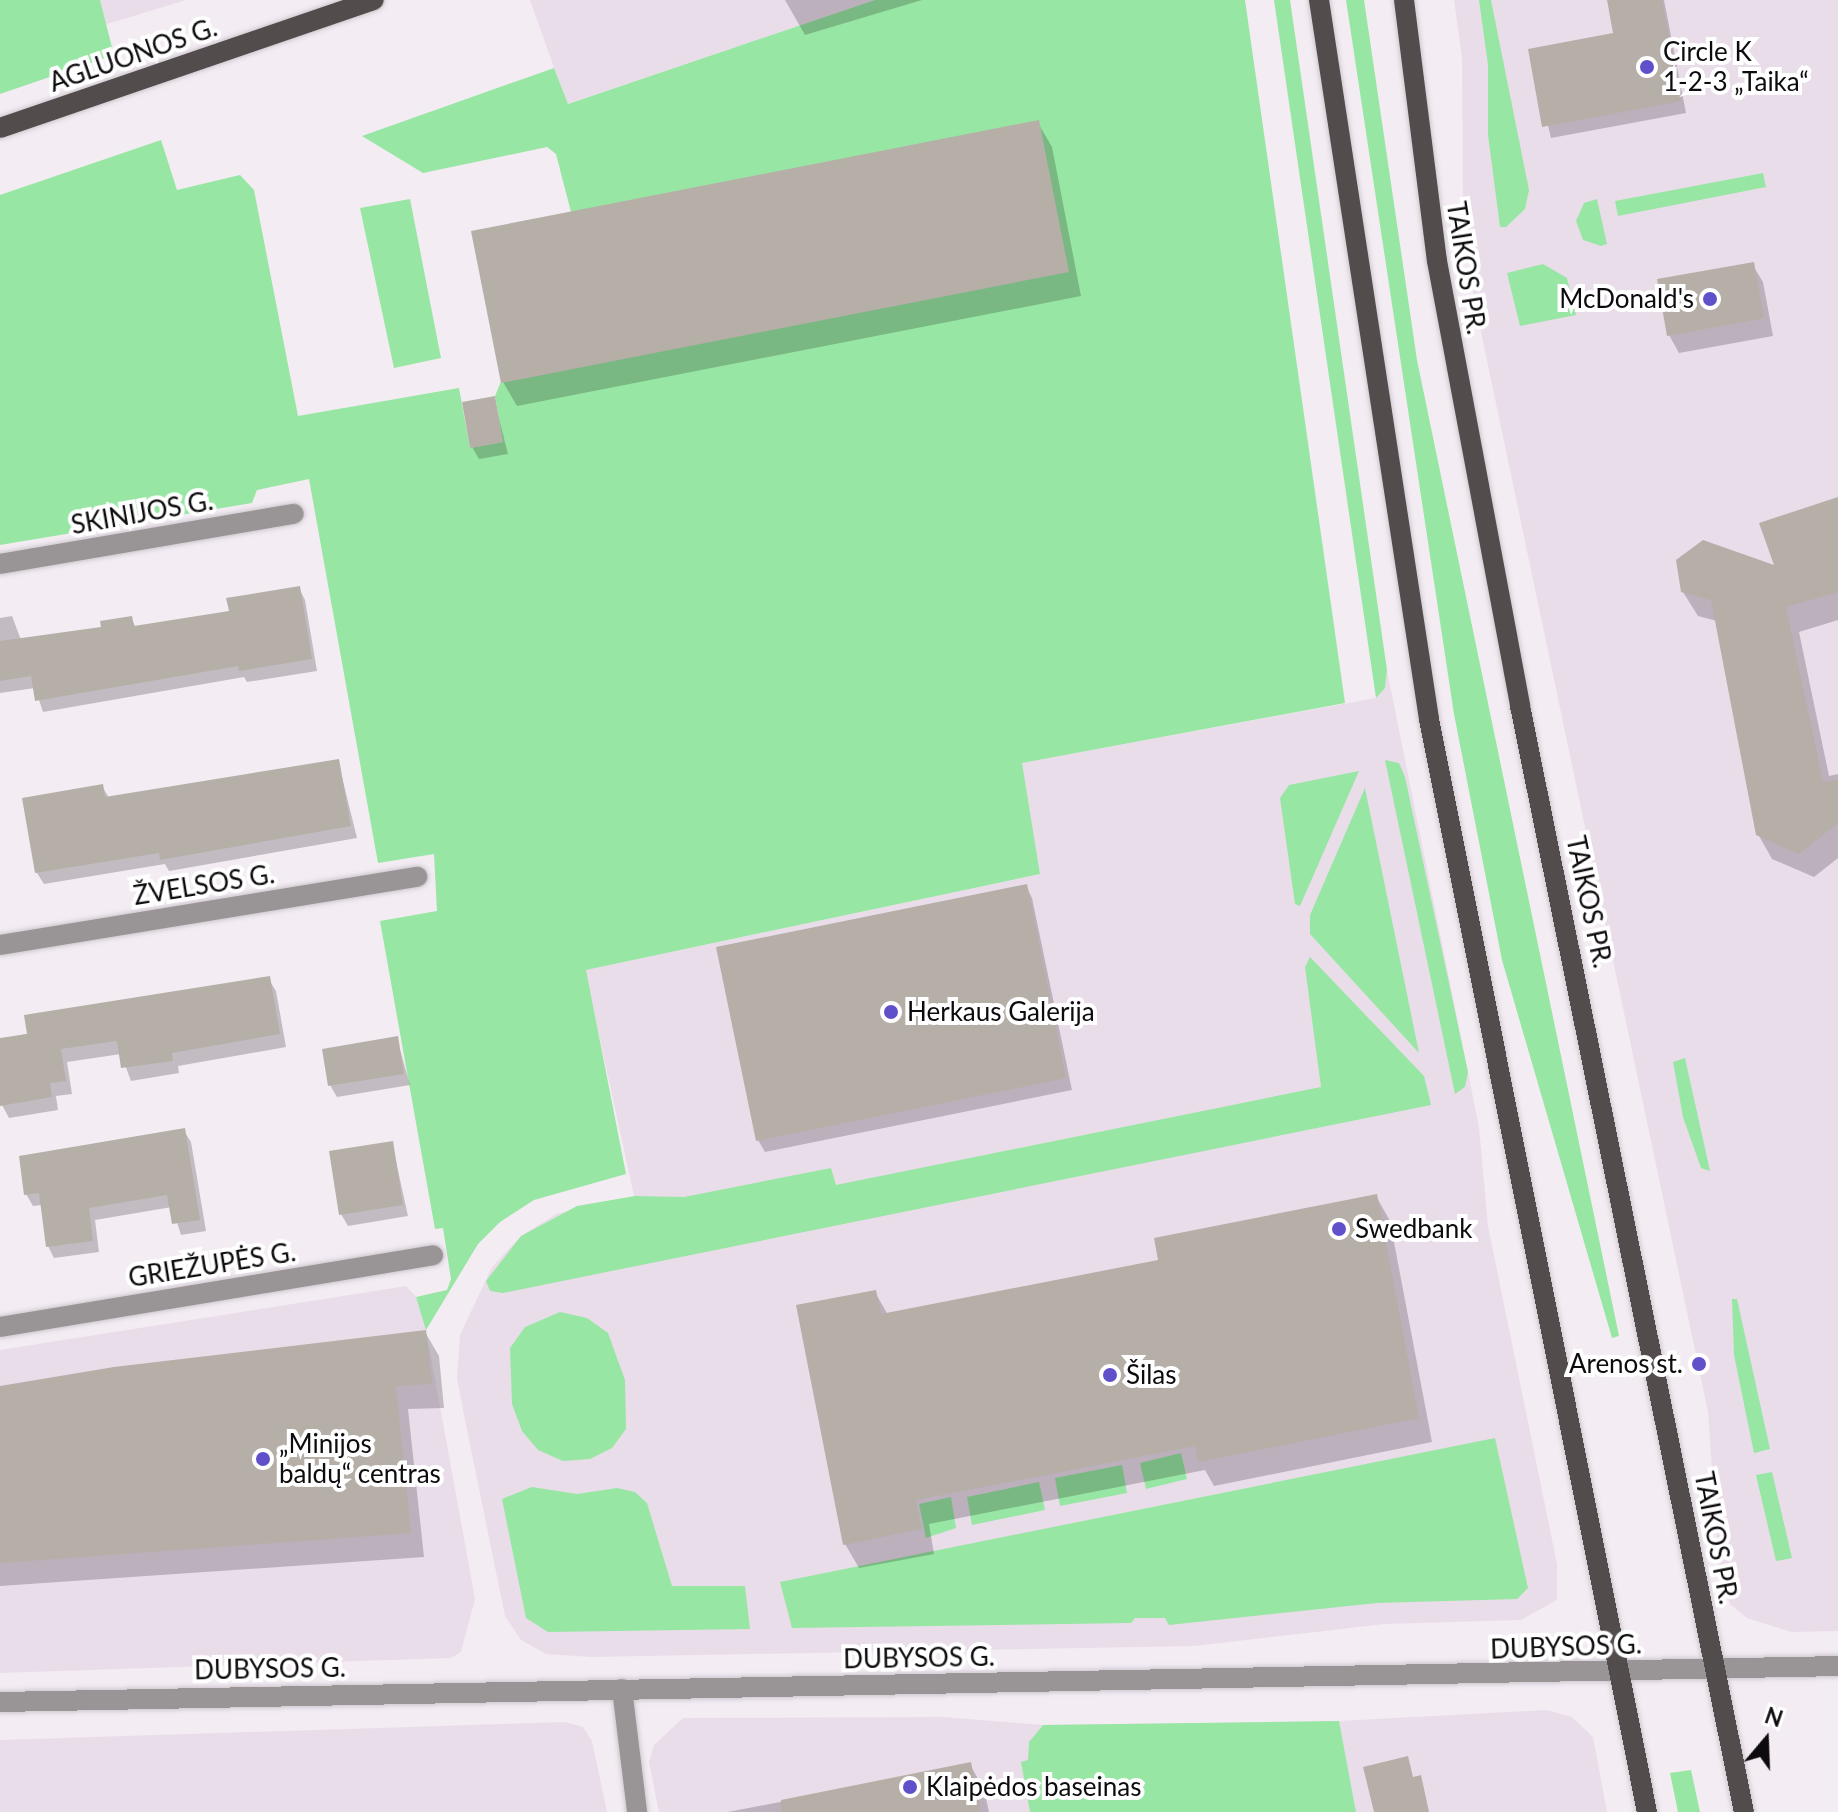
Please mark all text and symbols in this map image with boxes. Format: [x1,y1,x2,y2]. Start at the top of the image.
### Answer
street label: AGLUONOS G. [45,12,221,98]
place label: Circle K 1-2-3 „Taika“ [1663,36,1809,98]
marker: Circle K 1-2-3 „Taika“ [1638,58,1656,76]
street label: TAIKOS PR. [1440,199,1492,337]
place label: McDonald's [1559,283,1694,315]
marker: McDonald's [1701,290,1719,308]
street label: SKINIJOS G. [69,485,215,541]
street label: TAIKOS PR. [1560,833,1618,971]
street label: ŽVELSOS G. [131,858,277,912]
place label: Herkaus Galerija [907,996,1095,1028]
marker: Herkaus Galerija [882,1003,900,1021]
place label: Swedbank [1355,1213,1472,1245]
marker: Swedbank [1330,1220,1348,1238]
street label: GRIEŽUPĖS G. [126,1236,298,1294]
place label: Arenos st. [1569,1348,1683,1380]
marker: Arenos st. [1690,1355,1708,1373]
place label: Šilas [1126,1359,1177,1391]
marker: Šilas [1101,1366,1119,1384]
place label: „Minijos baldų“ centras [279,1428,441,1490]
marker: „Minijos baldų“ centras [254,1450,272,1468]
street label: TAIKOS PR. [1688,1469,1744,1607]
street label: DUBYSOS G. [1490,1629,1642,1665]
street label: DUBYSOS G. [843,1641,995,1675]
street label: DUBYSOS G. [194,1652,346,1686]
north arrow [1726,1700,1806,1780]
text: N [1762,1701,1786,1732]
place label: Klaipėdos baseinas [926,1771,1141,1803]
marker: Klaipėdos baseinas [901,1778,919,1796]

